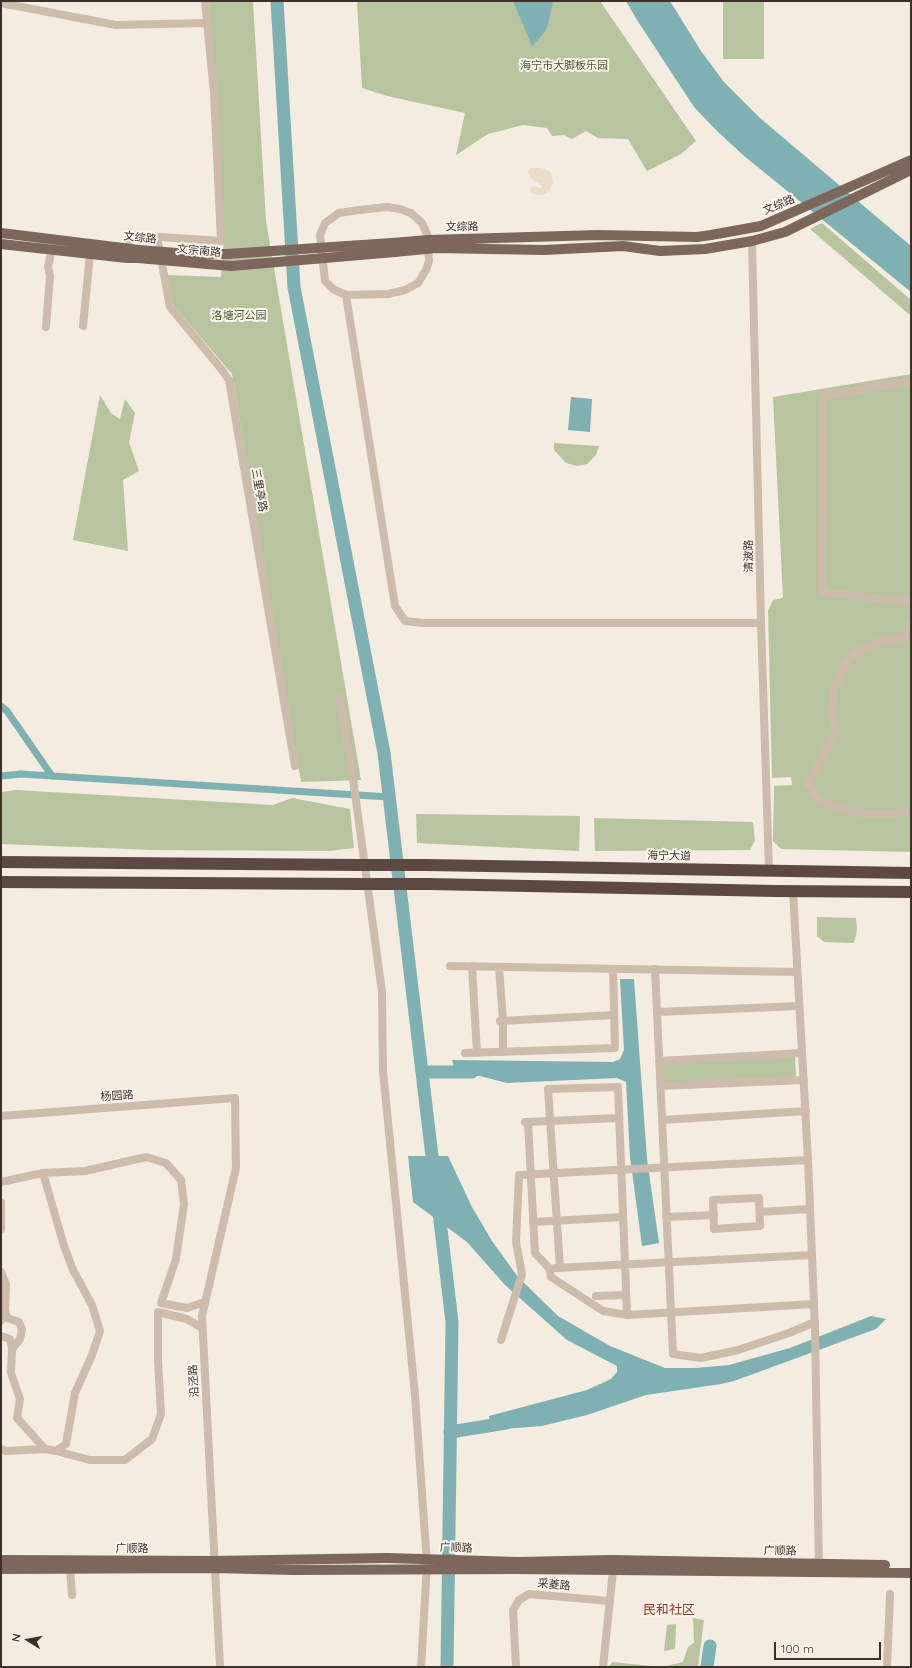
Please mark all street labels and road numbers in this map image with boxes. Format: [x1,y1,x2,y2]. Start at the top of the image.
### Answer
street label: 文综路 [761,192,797,218]
street label: 文综路 [445,220,479,234]
street label: 文综路 [123,230,157,246]
street label: 文宗南路 [177,243,221,259]
street label: 三里亭路 [249,467,269,513]
street label: 清波路 [742,539,756,573]
street label: 海宁大道 [647,849,691,863]
street label: 杨园路 [100,1088,134,1104]
street label: 沿泾路 [187,1364,201,1398]
street label: 广顺路 [439,1541,473,1555]
street label: 广顺路 [116,1542,148,1556]
street label: 广顺路 [763,1544,797,1558]
street label: 采菱路 [537,1577,571,1593]

